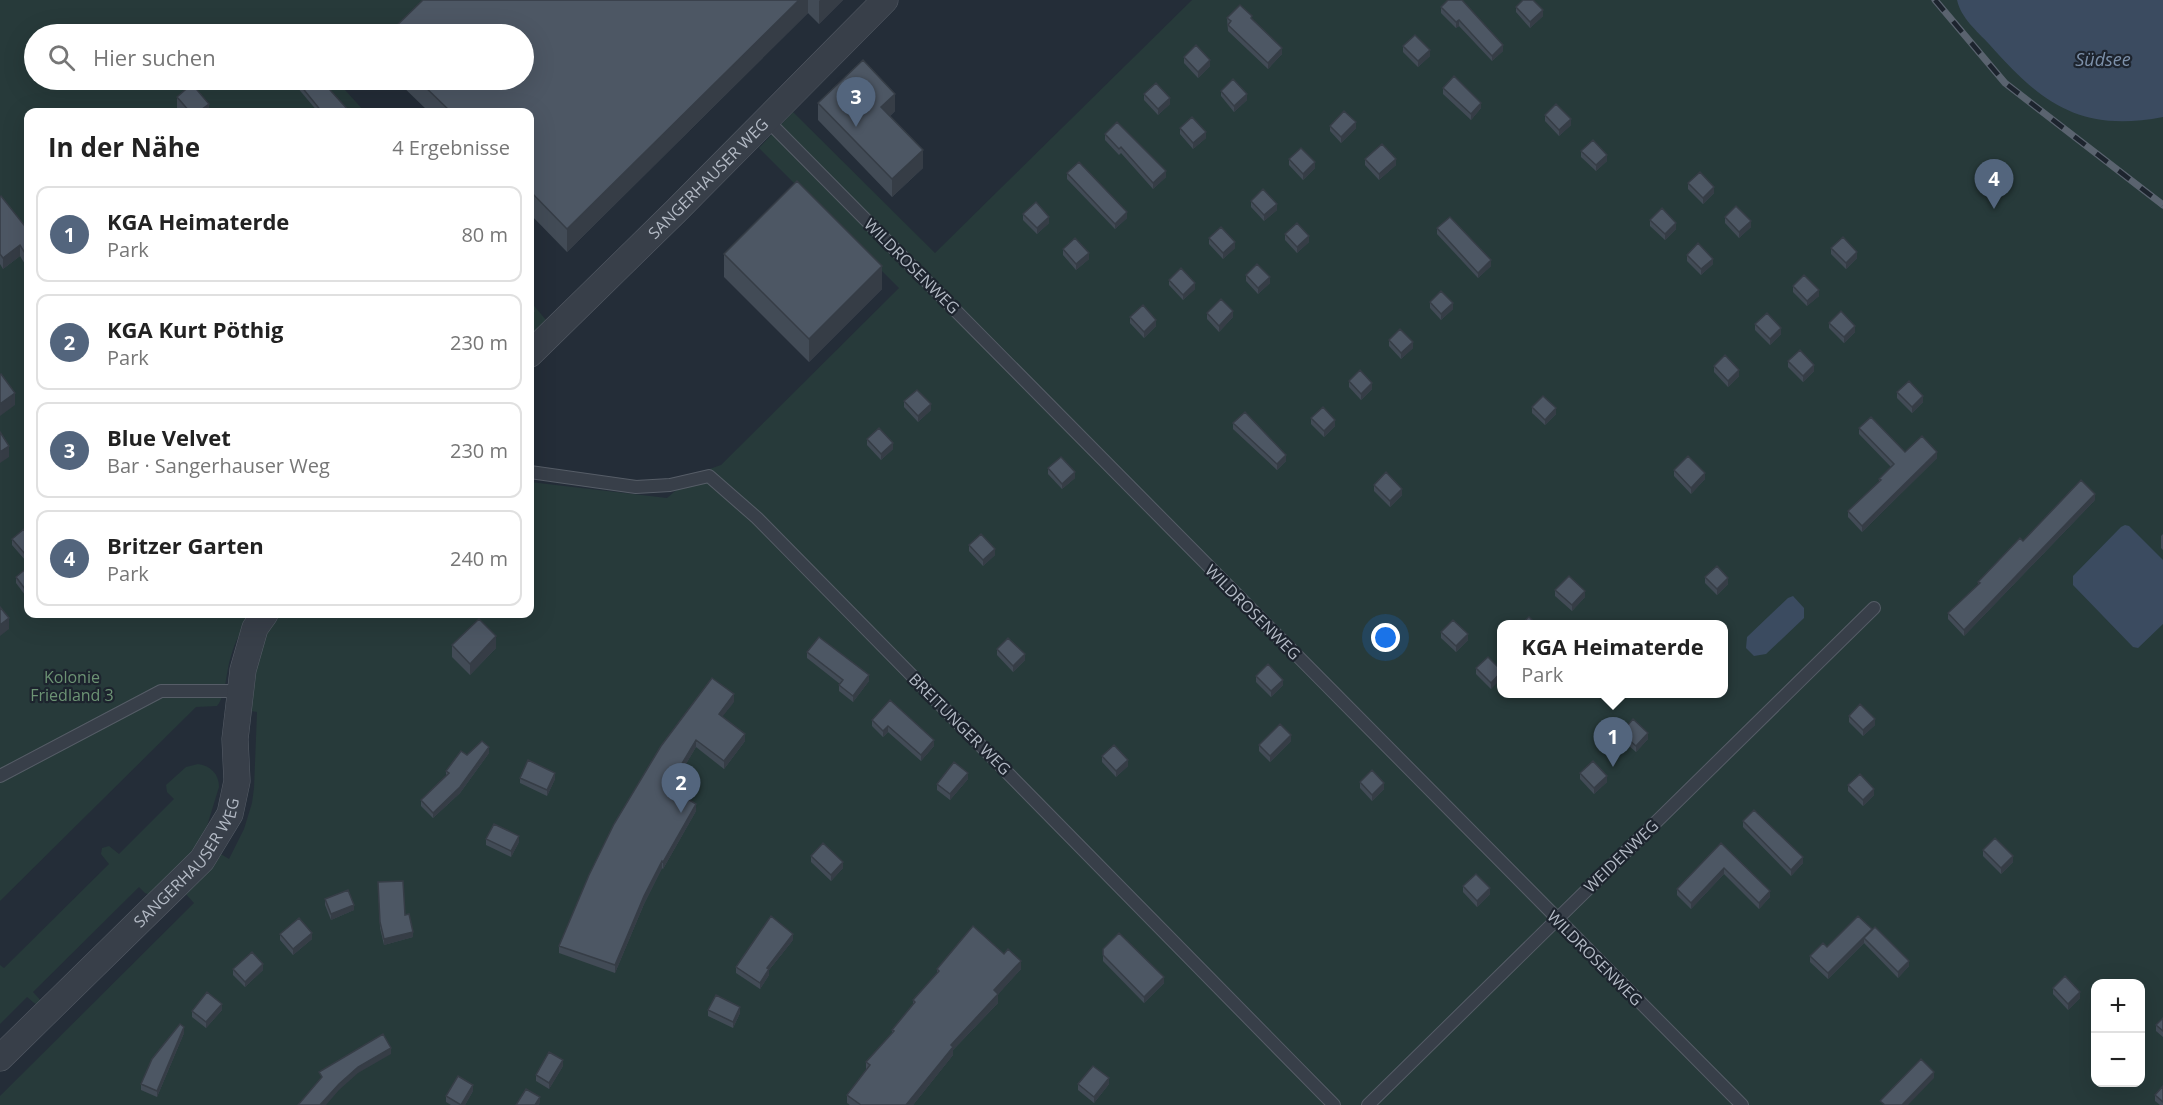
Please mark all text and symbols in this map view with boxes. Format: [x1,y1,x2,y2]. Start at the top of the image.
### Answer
search box [24,24,534,90]
icon: search [45,41,78,74]
text: Hier suchen [93,42,216,72]
water label: Südsee [2075,47,2131,71]
pin: 3 [836,78,876,127]
street label: SANGERHAUSER WEG [643,113,773,244]
text: In der Nähe [48,129,200,165]
text: 4 Ergebnisse [392,134,510,161]
pin: 4 [1974,160,2014,209]
text: KGA Heimaterde [107,206,289,236]
street label: WILDROSENWEG [859,213,965,319]
text: 1 [64,221,75,248]
text: 80 m [461,221,508,248]
text: Park [107,236,149,263]
text: KGA Kurt Pöthig [107,314,283,344]
text: 2 [64,329,75,356]
text: 230 m [450,329,508,356]
text: Park [107,344,149,371]
text: Blue Velvet [107,422,231,452]
text: 3 [64,437,75,464]
text: 230 m [450,437,508,464]
text: Bar · Sangerhauser Weg [107,452,330,479]
text: Britzer Garten [107,530,264,560]
text: 4 [64,545,75,572]
text: 240 m [450,545,508,572]
street label: WILDROSENWEG [1200,559,1306,665]
text: Park [107,560,149,587]
popup [1497,620,1728,698]
your location [1371,623,1400,652]
text: KGA Heimaterde [1521,631,1704,661]
text: Park [1521,661,1563,688]
park label: Kolonie Friedland 3 [30,666,114,706]
street label: BREITUNGER WEG [904,668,1016,780]
pin: 1 [1594,718,1632,767]
pin: 2 [662,764,700,813]
street label: SANGERHAUSER WEG [129,796,244,932]
street label: WEIDENWEG [1579,815,1663,897]
street label: WILDROSENWEG [1542,905,1648,1011]
map controls [2091,979,2145,1087]
button: + [2091,979,2145,1033]
button: − [2091,1033,2145,1087]

